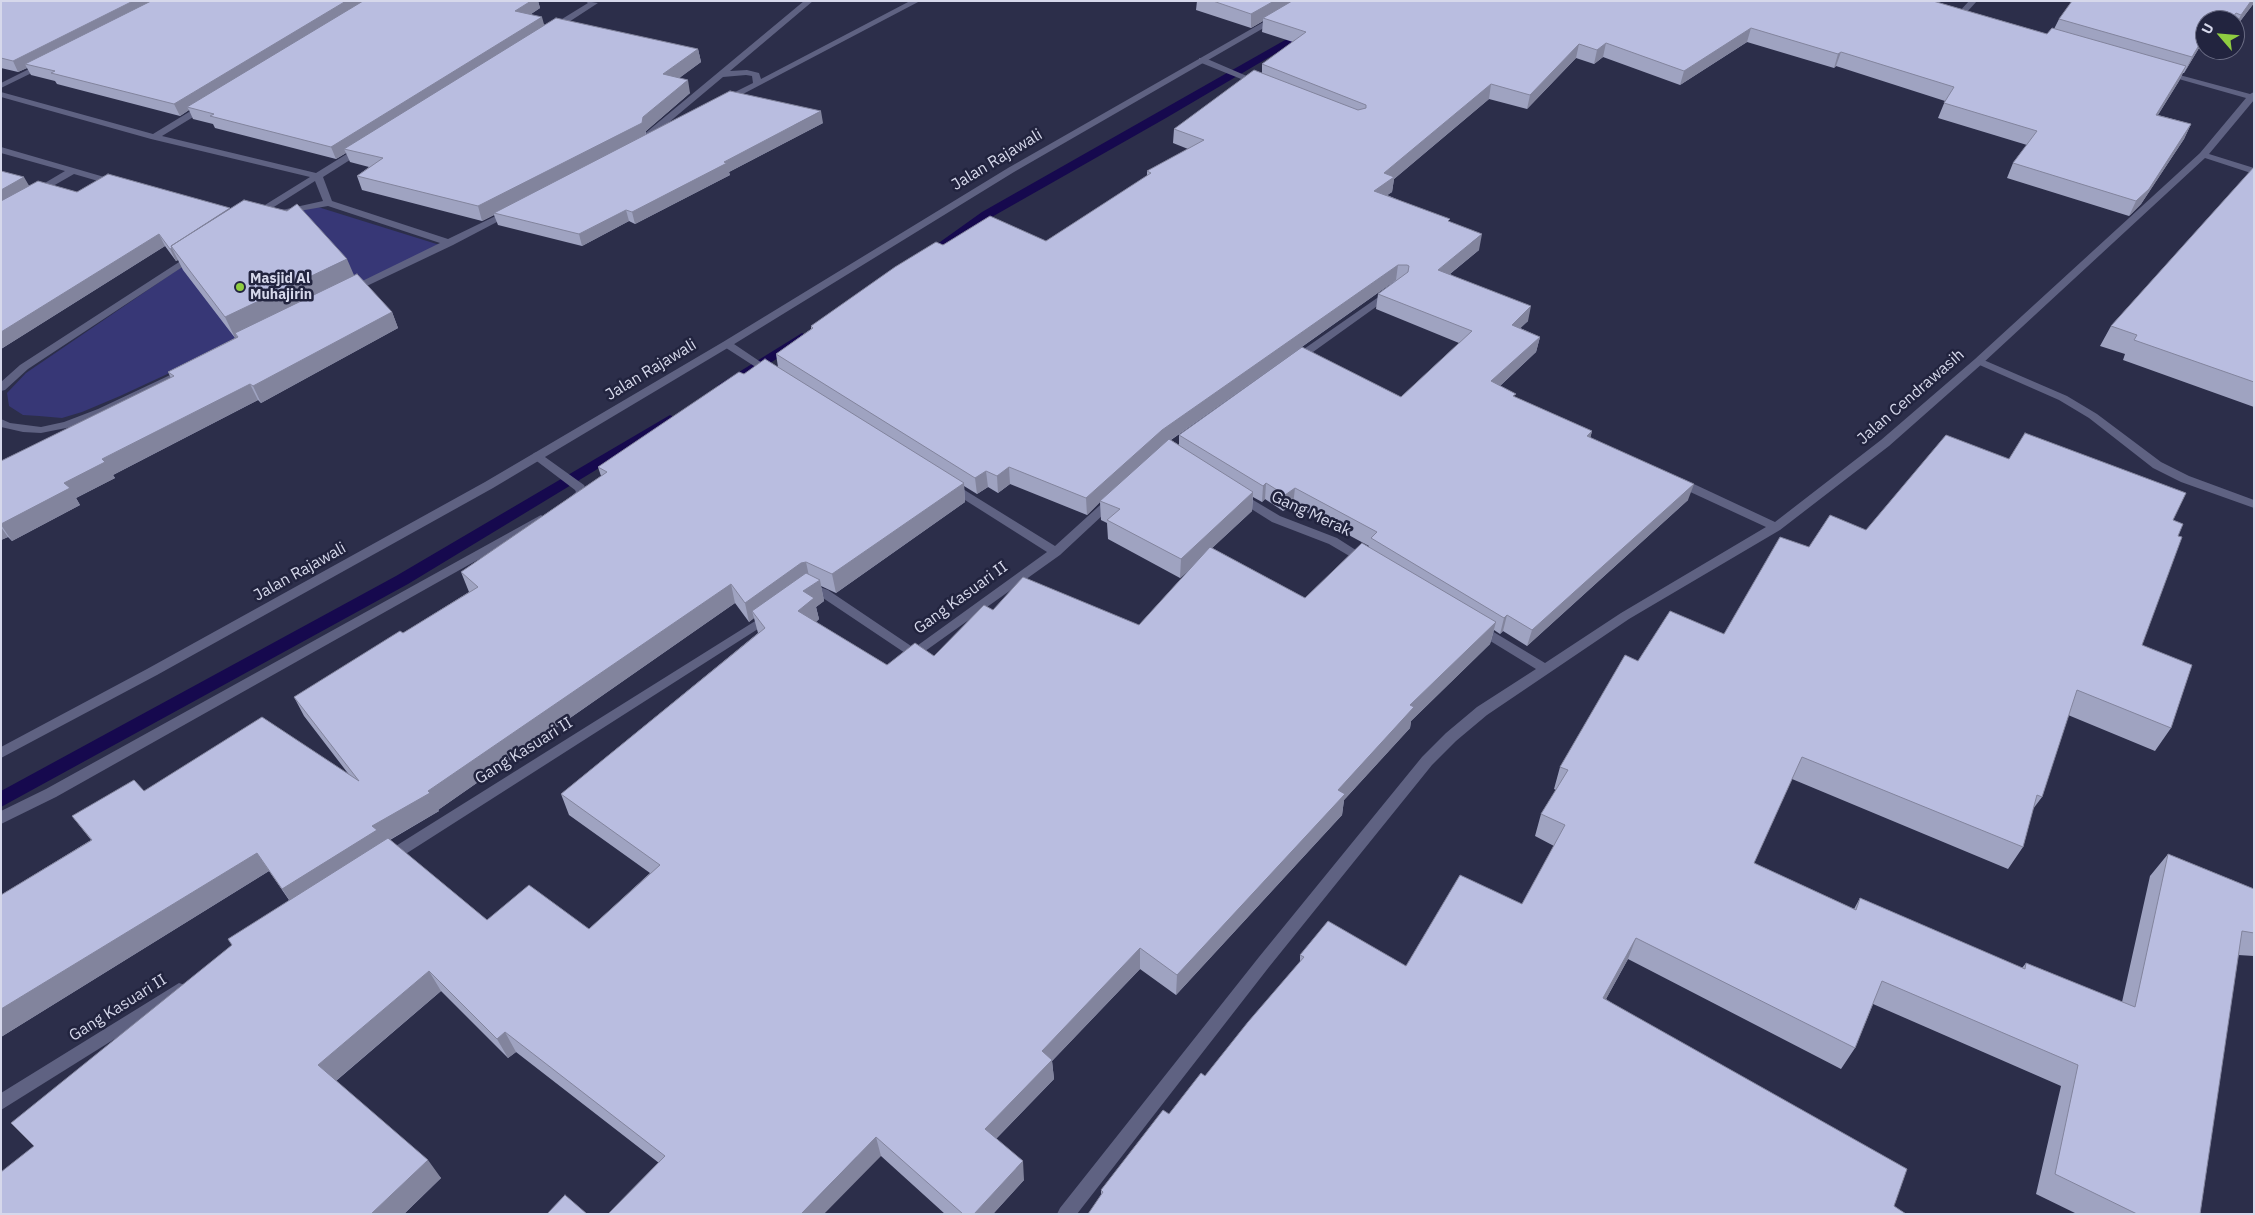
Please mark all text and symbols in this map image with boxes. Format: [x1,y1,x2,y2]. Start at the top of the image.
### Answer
north arrow [2195,10,2245,60]
text: U [2197,20,2218,37]
street label: Jalan Rajawali [948,125,1046,195]
place label: Masjid Al Muhajirin [250,271,312,304]
marker: Masjid Al Muhajirin [234,281,246,293]
street label: Jalan Rajawali [602,335,700,405]
street label: Jalan Cendrawasih [1854,345,1968,449]
street label: Gang Merak [1268,487,1354,541]
street label: Jalan Rajawali [250,539,350,605]
street label: Gang Kasuari II [910,558,1012,638]
street label: Gang Kasuari II [472,713,576,789]
street label: Gang Kasuari II [66,970,170,1046]

